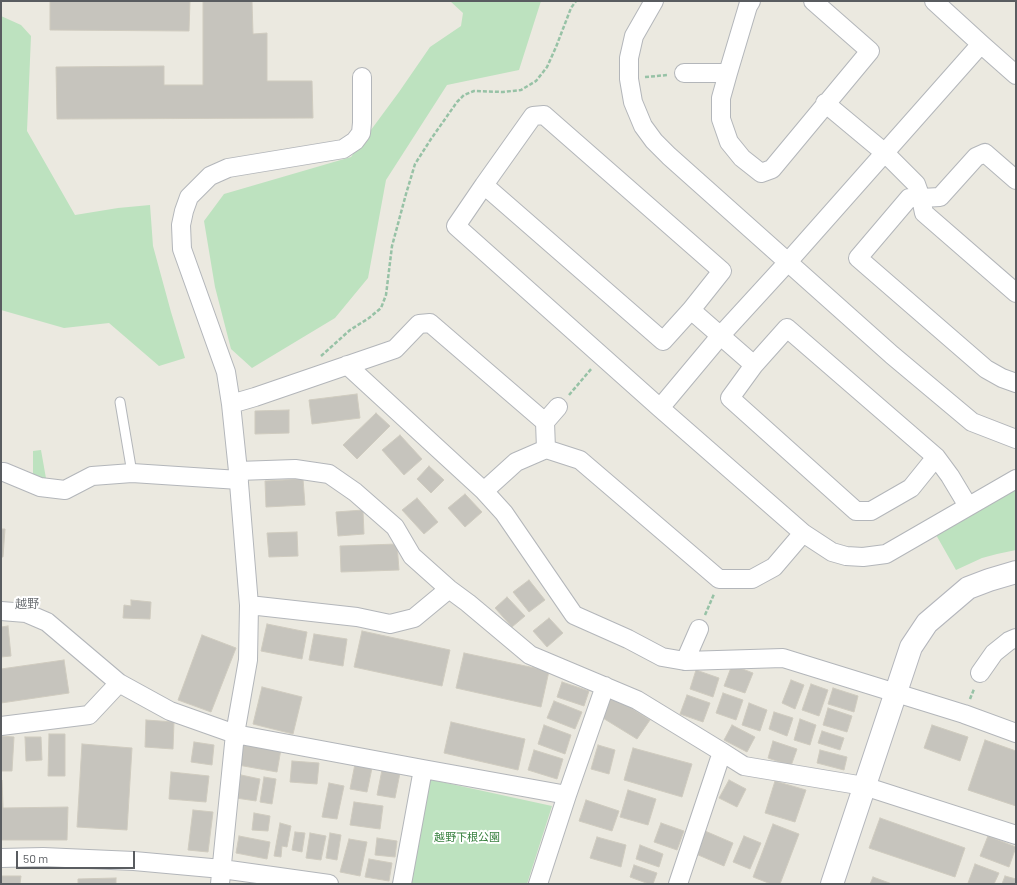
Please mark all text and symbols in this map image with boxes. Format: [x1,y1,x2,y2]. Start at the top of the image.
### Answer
district label: 越野 [15,597,39,611]
park label: 越野下根公園 [434,830,500,844]
scale bar [18,843,137,869]
text: 50 m [23,851,48,865]

